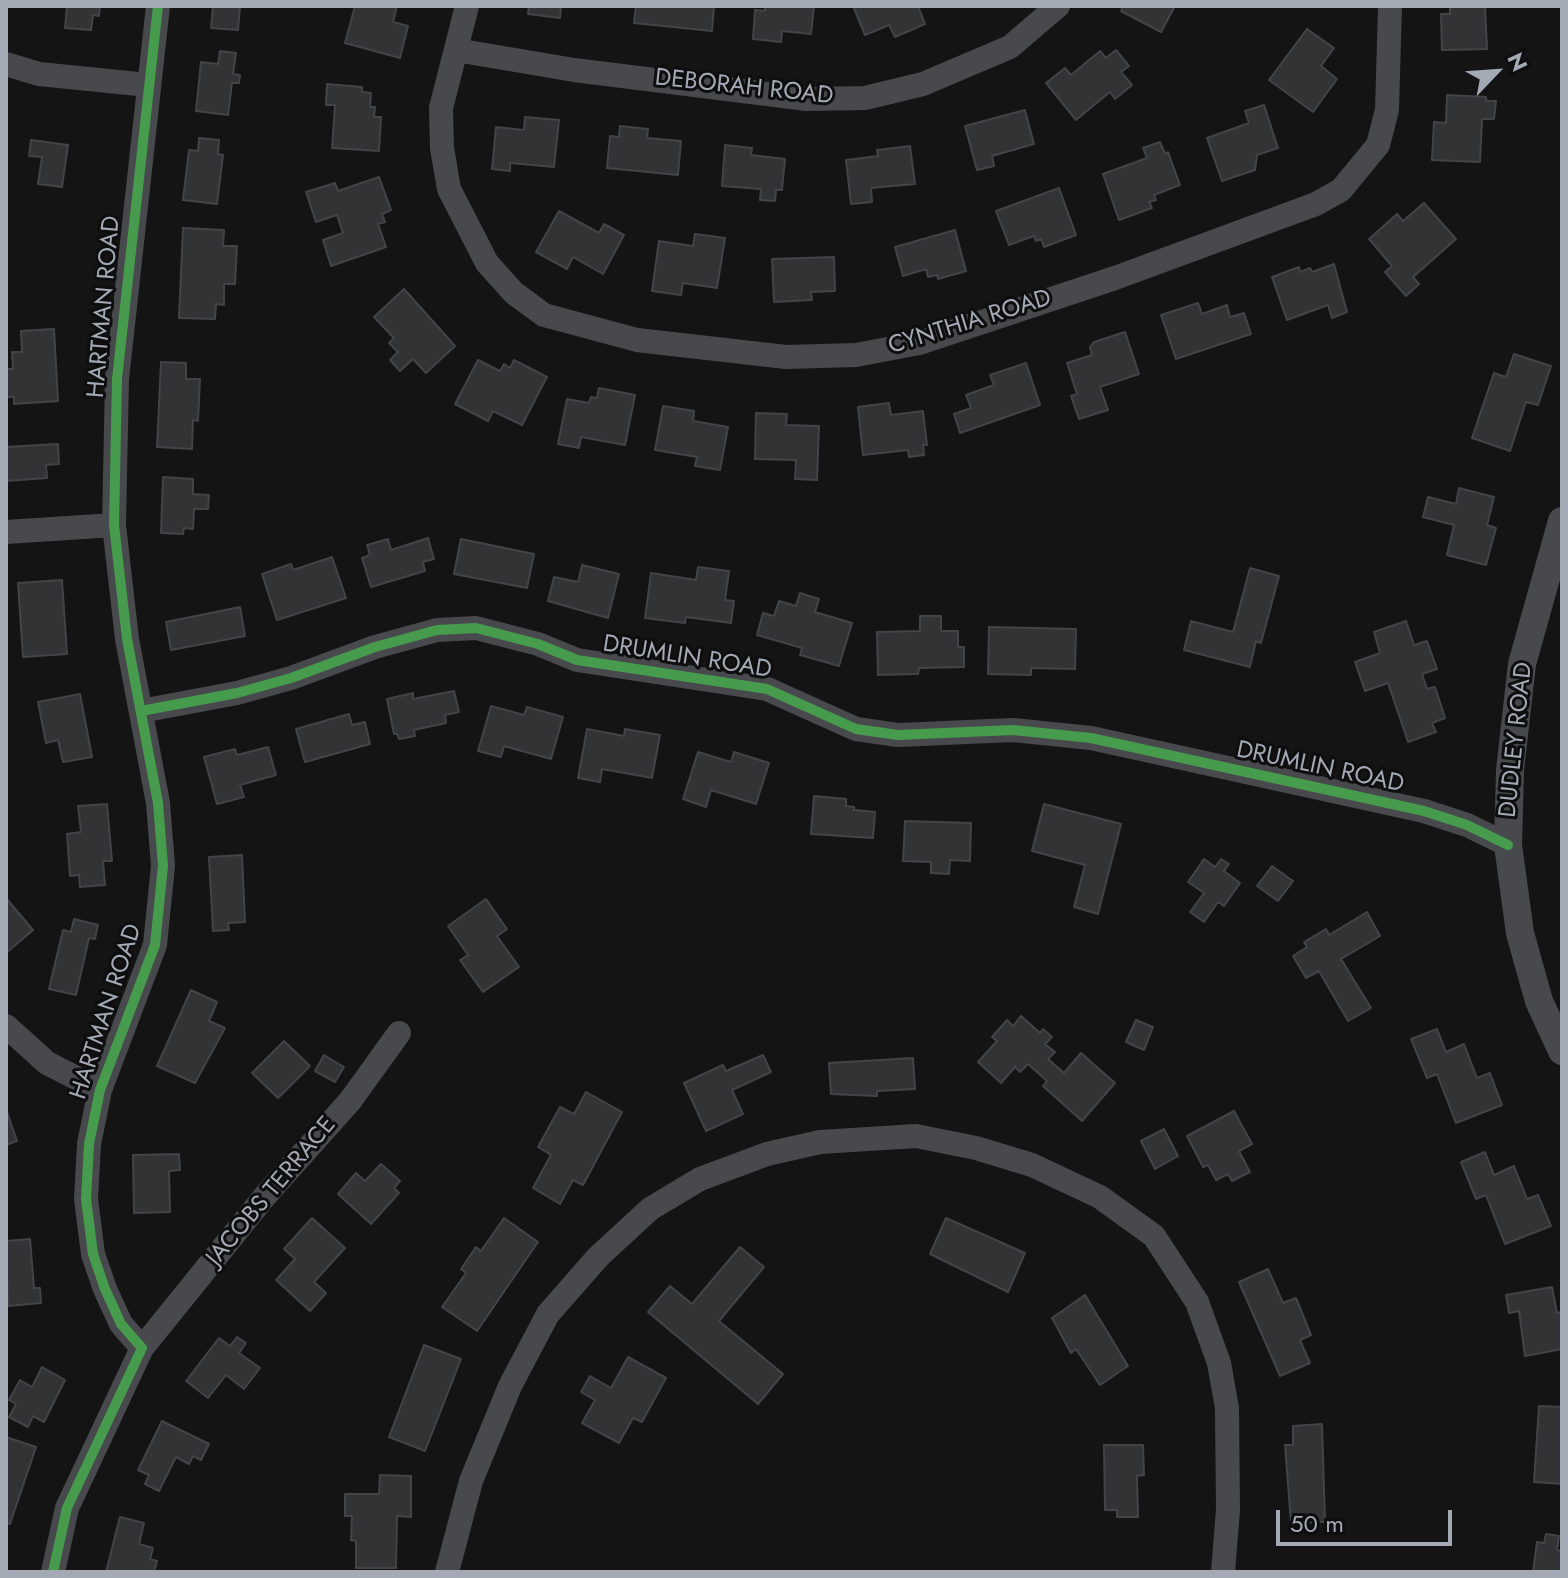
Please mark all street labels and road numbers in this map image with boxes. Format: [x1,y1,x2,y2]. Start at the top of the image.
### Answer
street label: DEBORAH ROAD [653,64,835,112]
street label: HARTMAN ROAD [83,215,127,399]
street label: CYNTHIA ROAD [885,285,1055,361]
street label: DRUMLIN ROAD [601,630,773,686]
street label: DUDLEY ROAD [1495,661,1539,819]
street label: DRUMLIN ROAD [1234,736,1406,800]
street label: HARTMAN ROAD [65,921,149,1103]
street label: JACOBS TERRACE [201,1111,343,1273]

